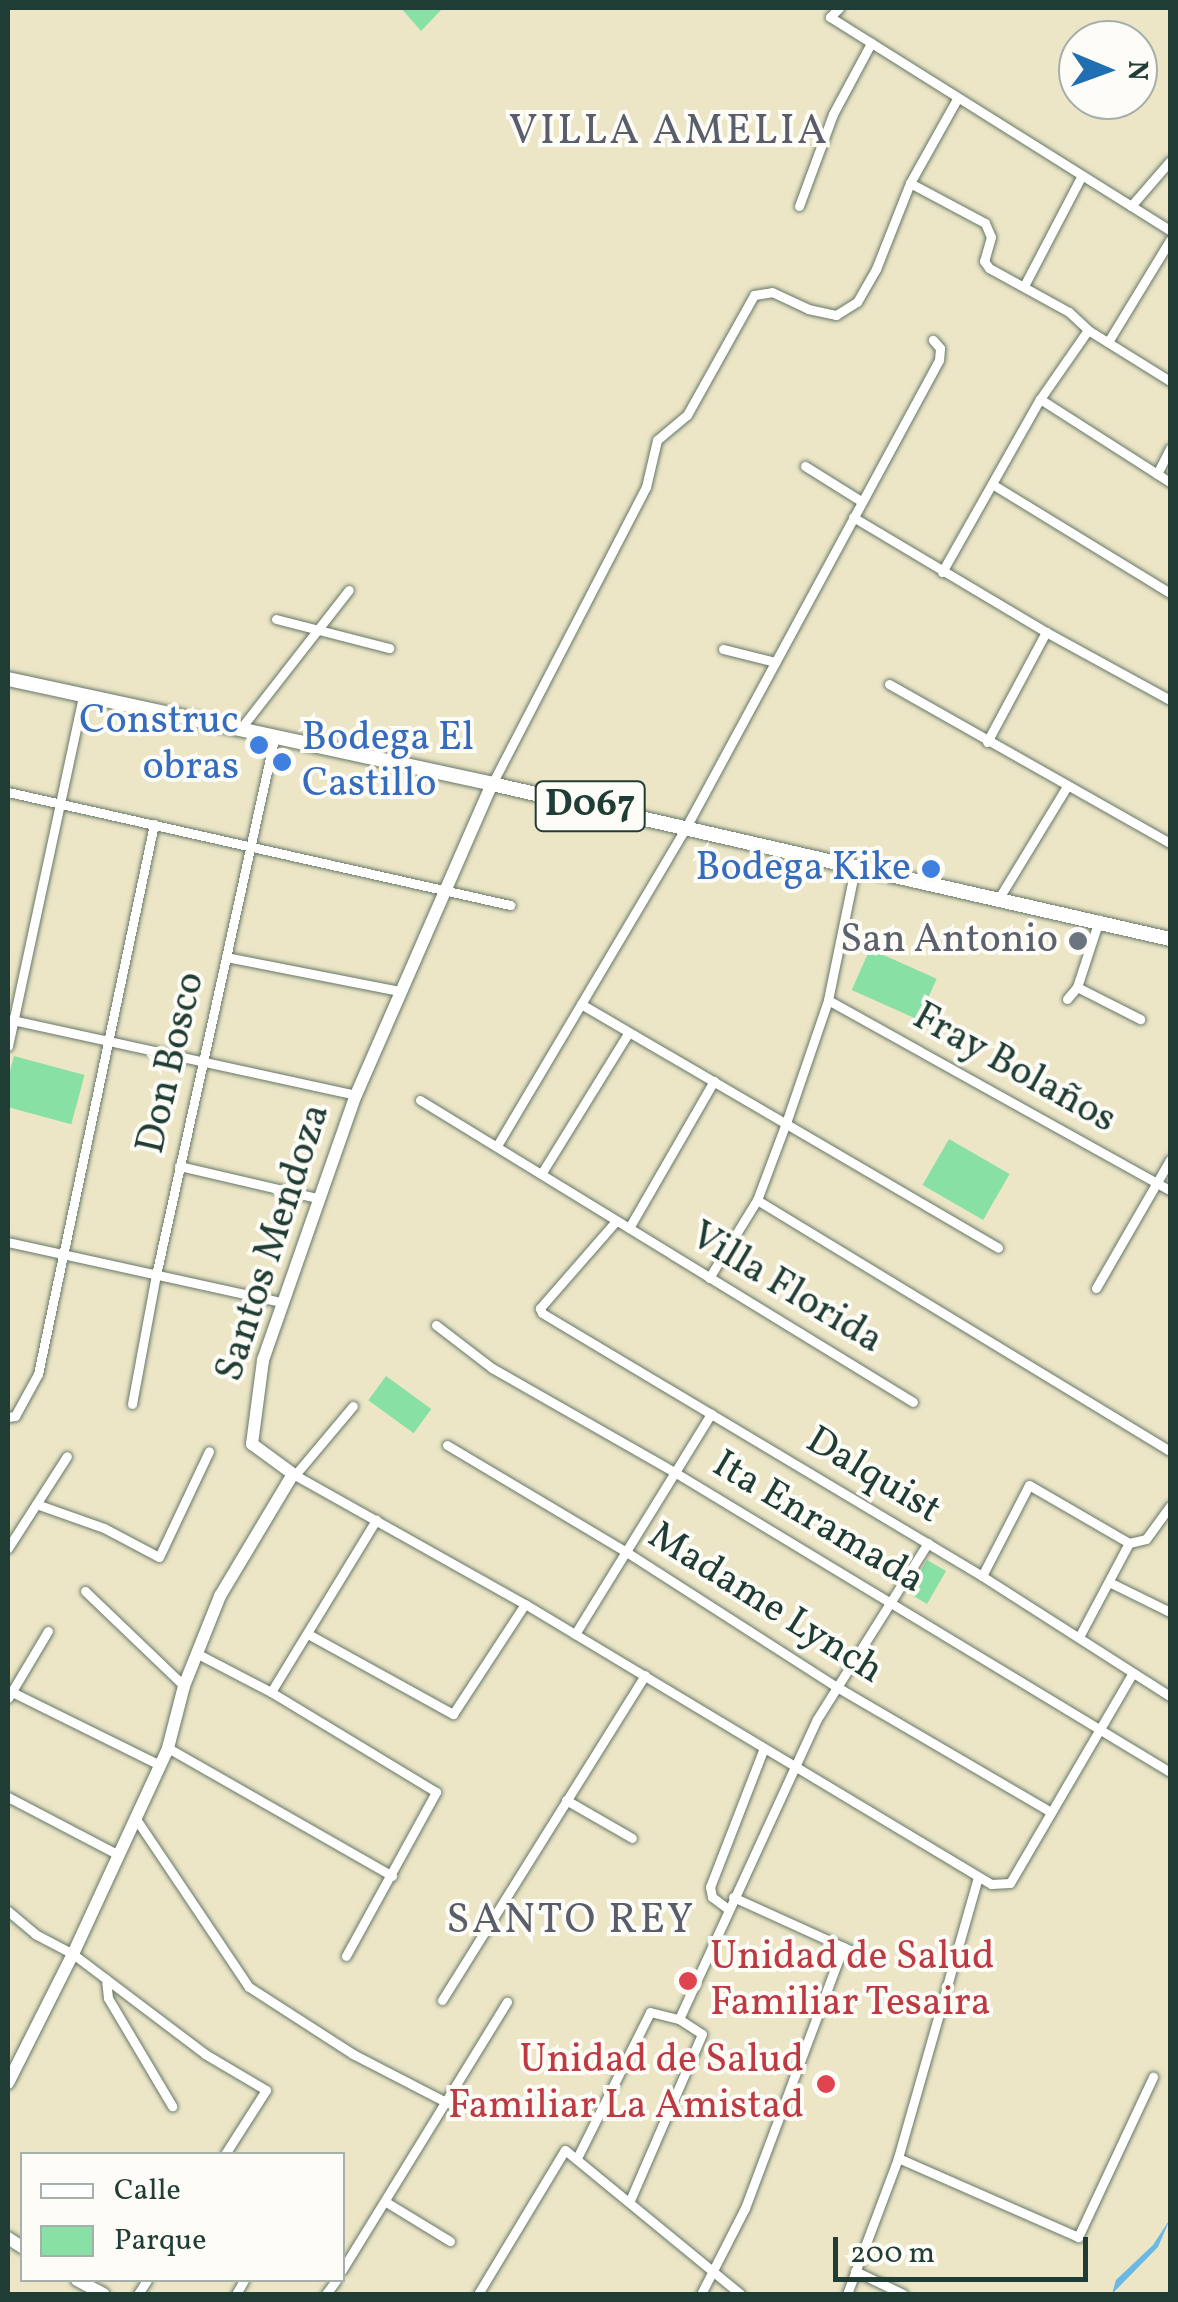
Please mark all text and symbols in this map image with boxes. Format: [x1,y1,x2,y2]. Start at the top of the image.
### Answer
north arrow [1058,20,1158,120]
text: N [1117,60,1156,81]
district label: VILLA AMELIA [509,108,829,158]
place label: Construc obras [79,698,239,792]
place label: Bodega El Castillo [302,715,474,809]
marker: Construc obras [248,734,270,756]
marker: Bodega El Castillo [271,751,293,773]
road number: D067 [532,773,648,839]
place label: Bodega Kike [696,845,911,893]
marker: Bodega Kike [920,858,942,880]
place label: San Antonio [840,917,1058,965]
marker: San Antonio [1067,930,1089,952]
street label: Don Bosco [128,968,216,1158]
street label: Fray Bolaños [903,993,1125,1145]
street label: Santos Mendoza [207,1098,341,1388]
street label: Villa Florida [681,1213,891,1365]
street label: Dalquist [797,1417,949,1535]
street label: Ita Enramada [703,1441,933,1605]
street label: Madame Lynch [639,1513,891,1695]
district label: SANTO REY [446,1897,696,1947]
place label: Unidad de Salud Familiar Tesaira [710,1934,995,2028]
marker: Unidad de Salud Familiar Tesaira [675,1968,701,1994]
place label: Unidad de Salud Familiar La Amistad [448,2037,804,2131]
marker: Unidad de Salud Familiar La Amistad [813,2071,839,2097]
legend [20,2152,345,2282]
text: Calle [114,2170,181,2212]
scale bar [838,2217,1093,2279]
text: Parque [114,2220,206,2262]
text: 200 m [850,2233,935,2275]

